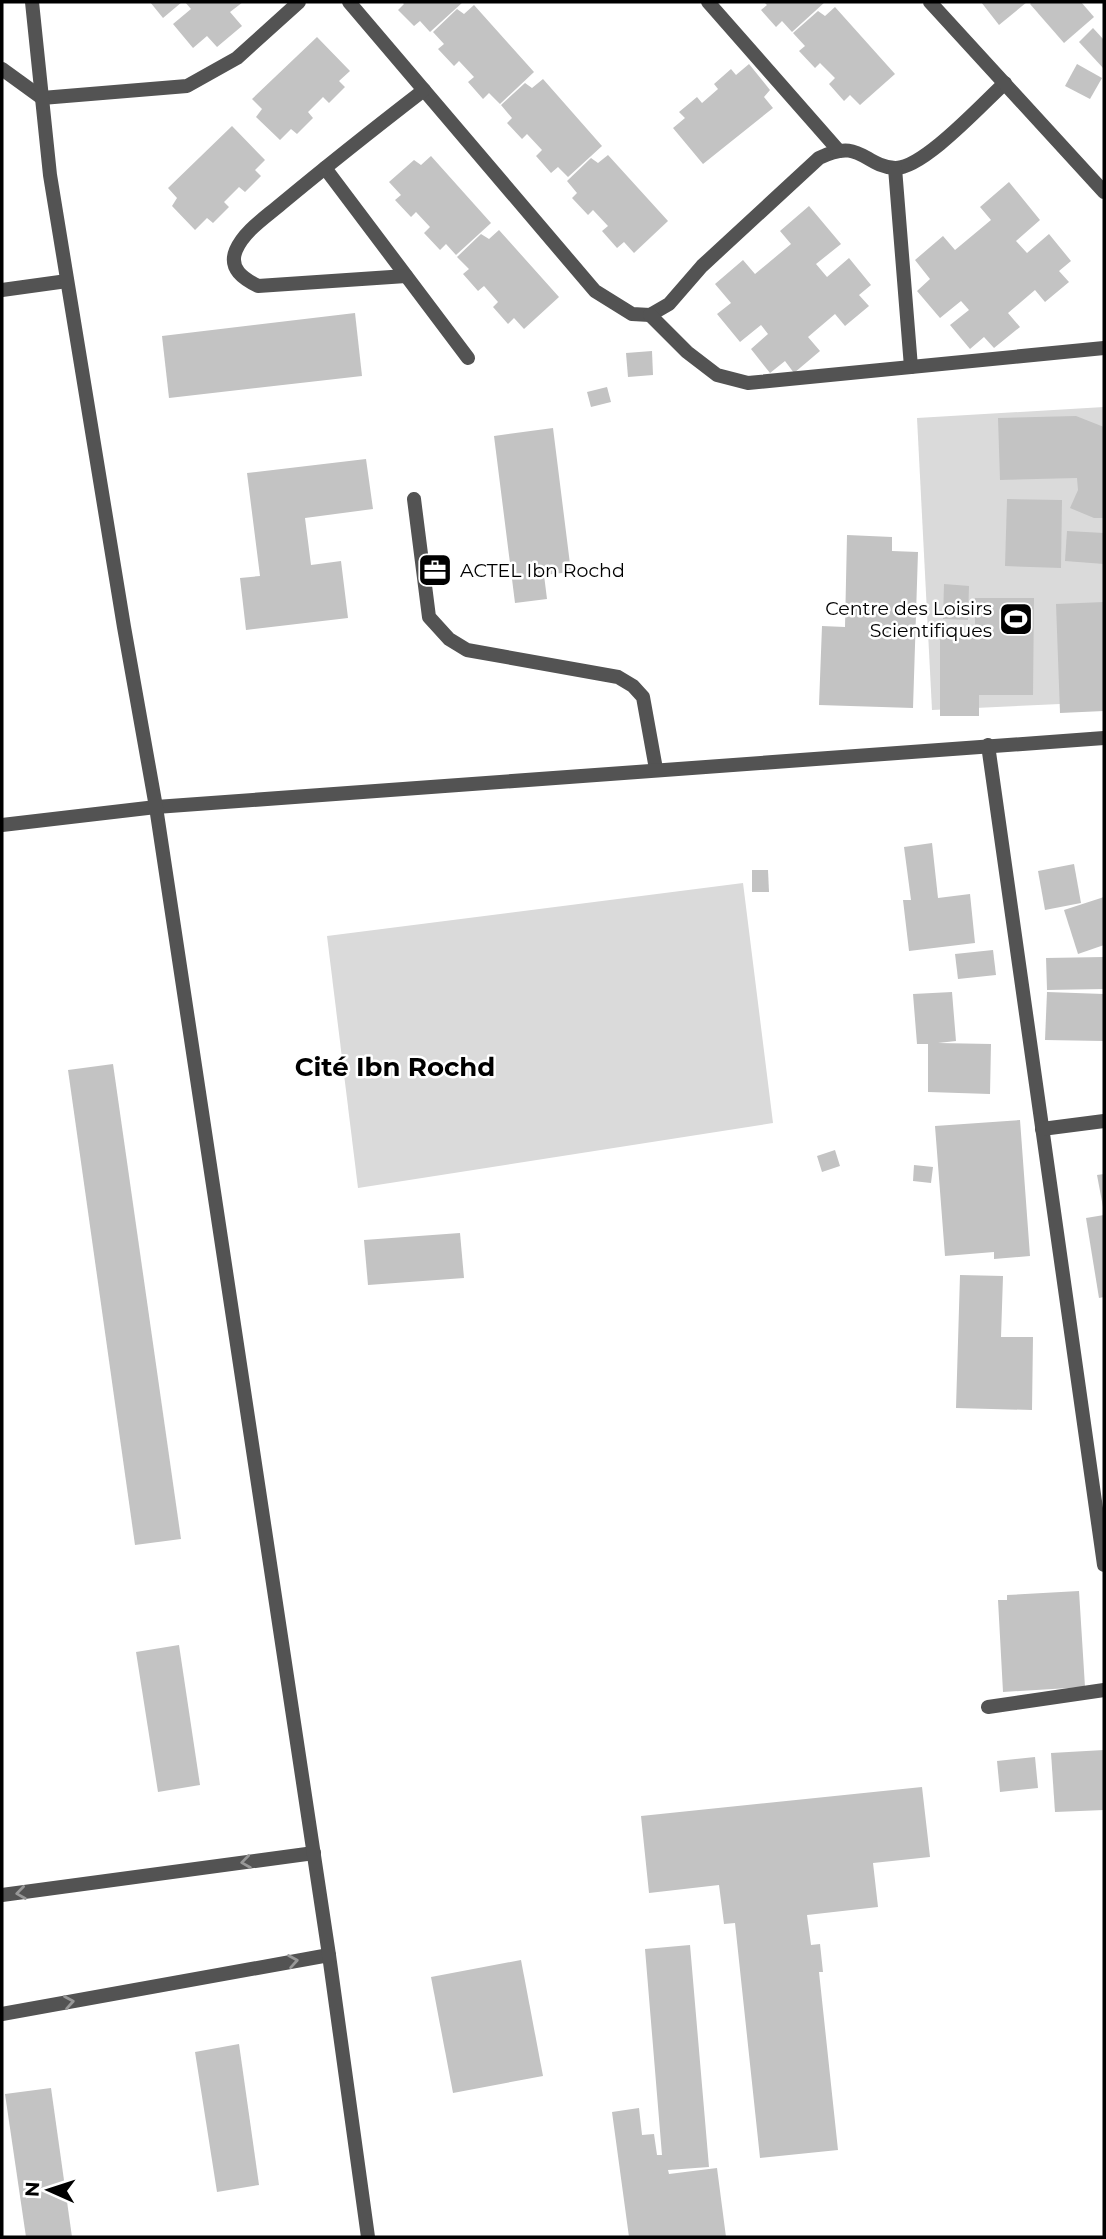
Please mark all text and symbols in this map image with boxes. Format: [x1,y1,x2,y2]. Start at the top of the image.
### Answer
office icon: ACTEL Ibn Rochd [416,551,454,589]
place label: ACTEL Ibn Rochd [460,559,625,582]
place label: Centre des Loisirs Scientifiques [825,597,992,642]
sports icon: Centre des Loisirs Scientifiques [997,600,1035,638]
district label: Cité Ibn Rochd [295,1051,495,1083]
one-way arrow [240,1854,252,1869]
one-way arrow [15,1885,27,1900]
one-way arrow [287,1955,299,1970]
one-way arrow [63,1995,75,2010]
north arrow [14,2155,84,2225]
text: N [21,2181,44,2197]

